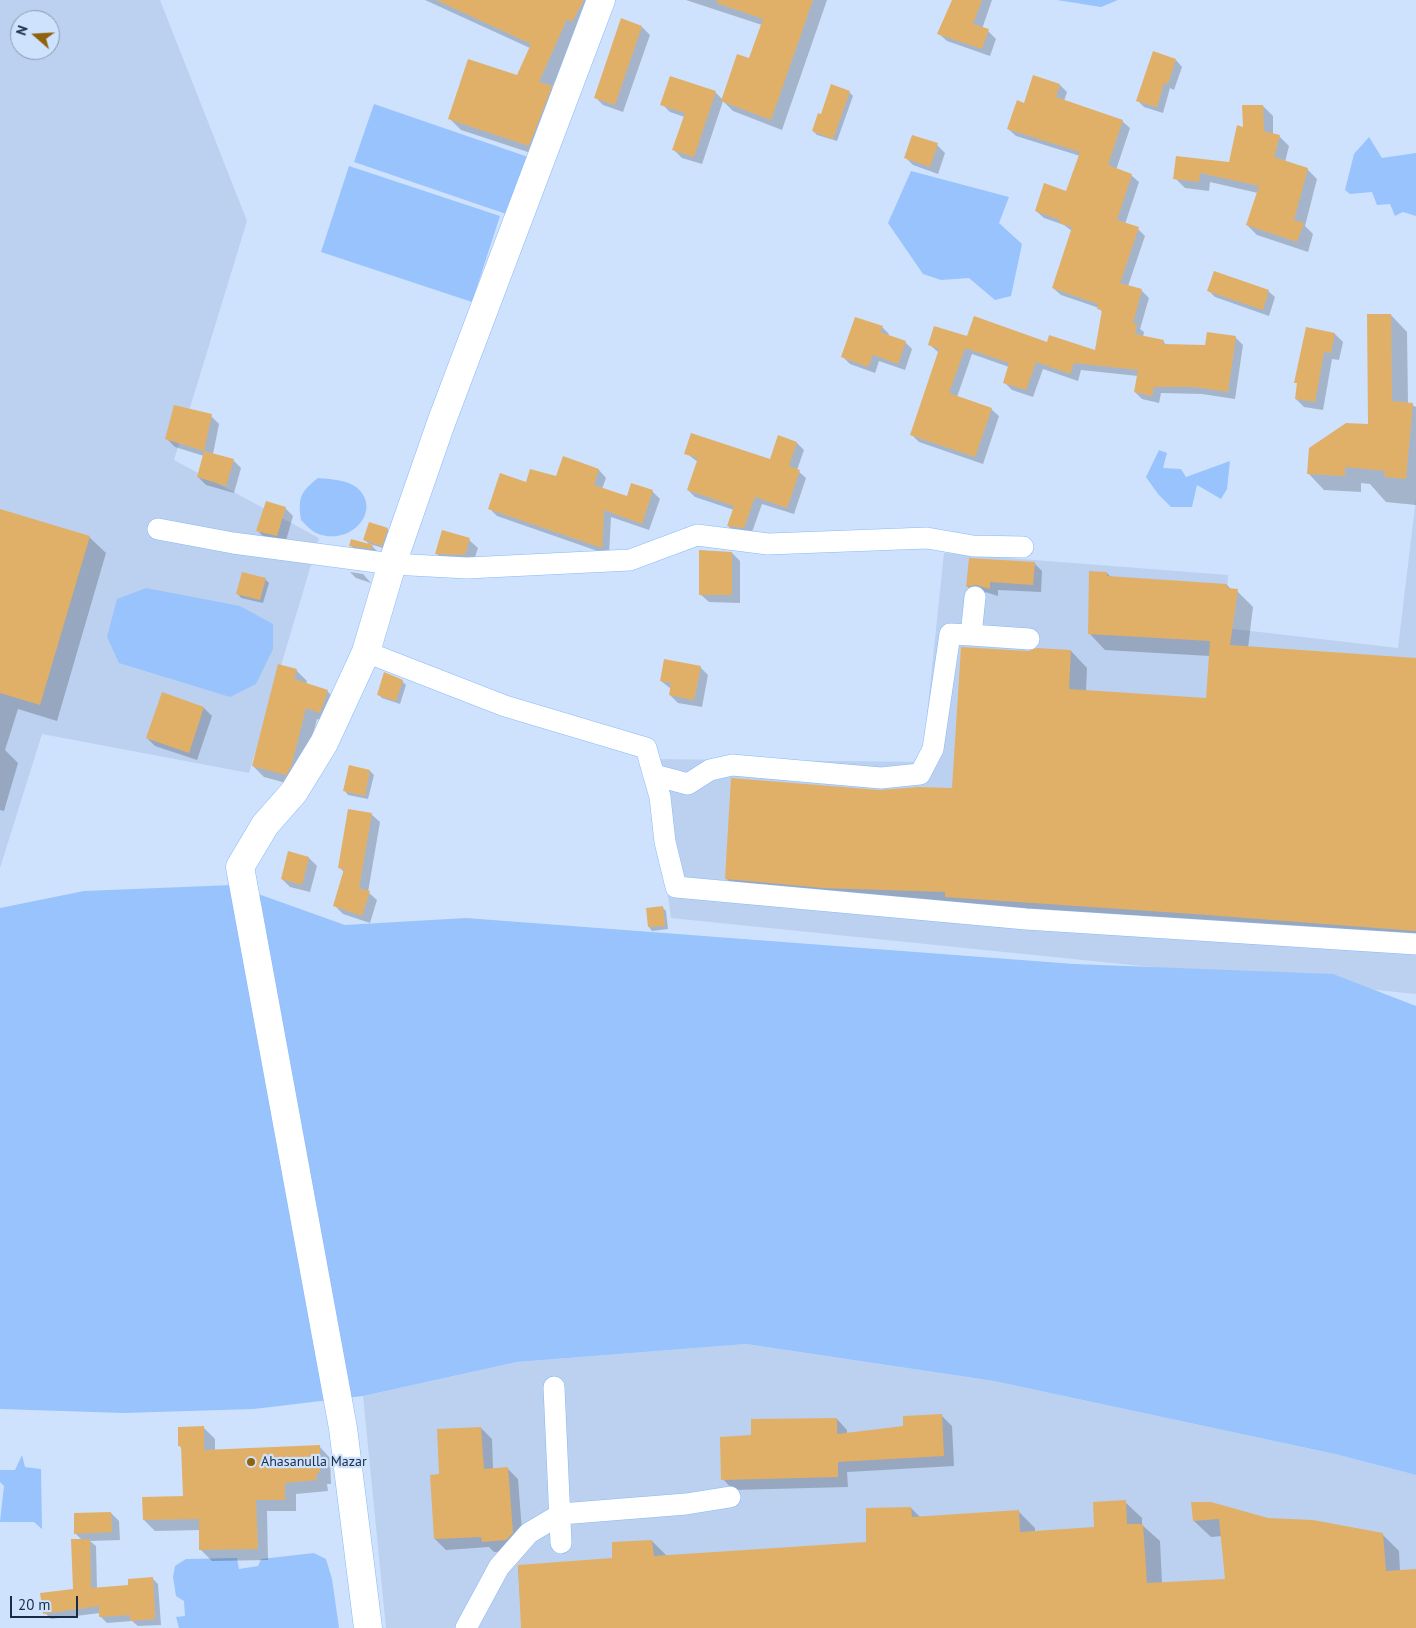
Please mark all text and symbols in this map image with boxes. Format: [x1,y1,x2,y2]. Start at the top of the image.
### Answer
north arrow [10,10,60,60]
text: N [12,23,32,38]
place label: Ahasanulla Mazar [261,1454,367,1470]
marker: Ahasanulla Mazar [245,1456,257,1468]
scale bar [12,1586,80,1618]
text: 20 m [18,1595,51,1614]

